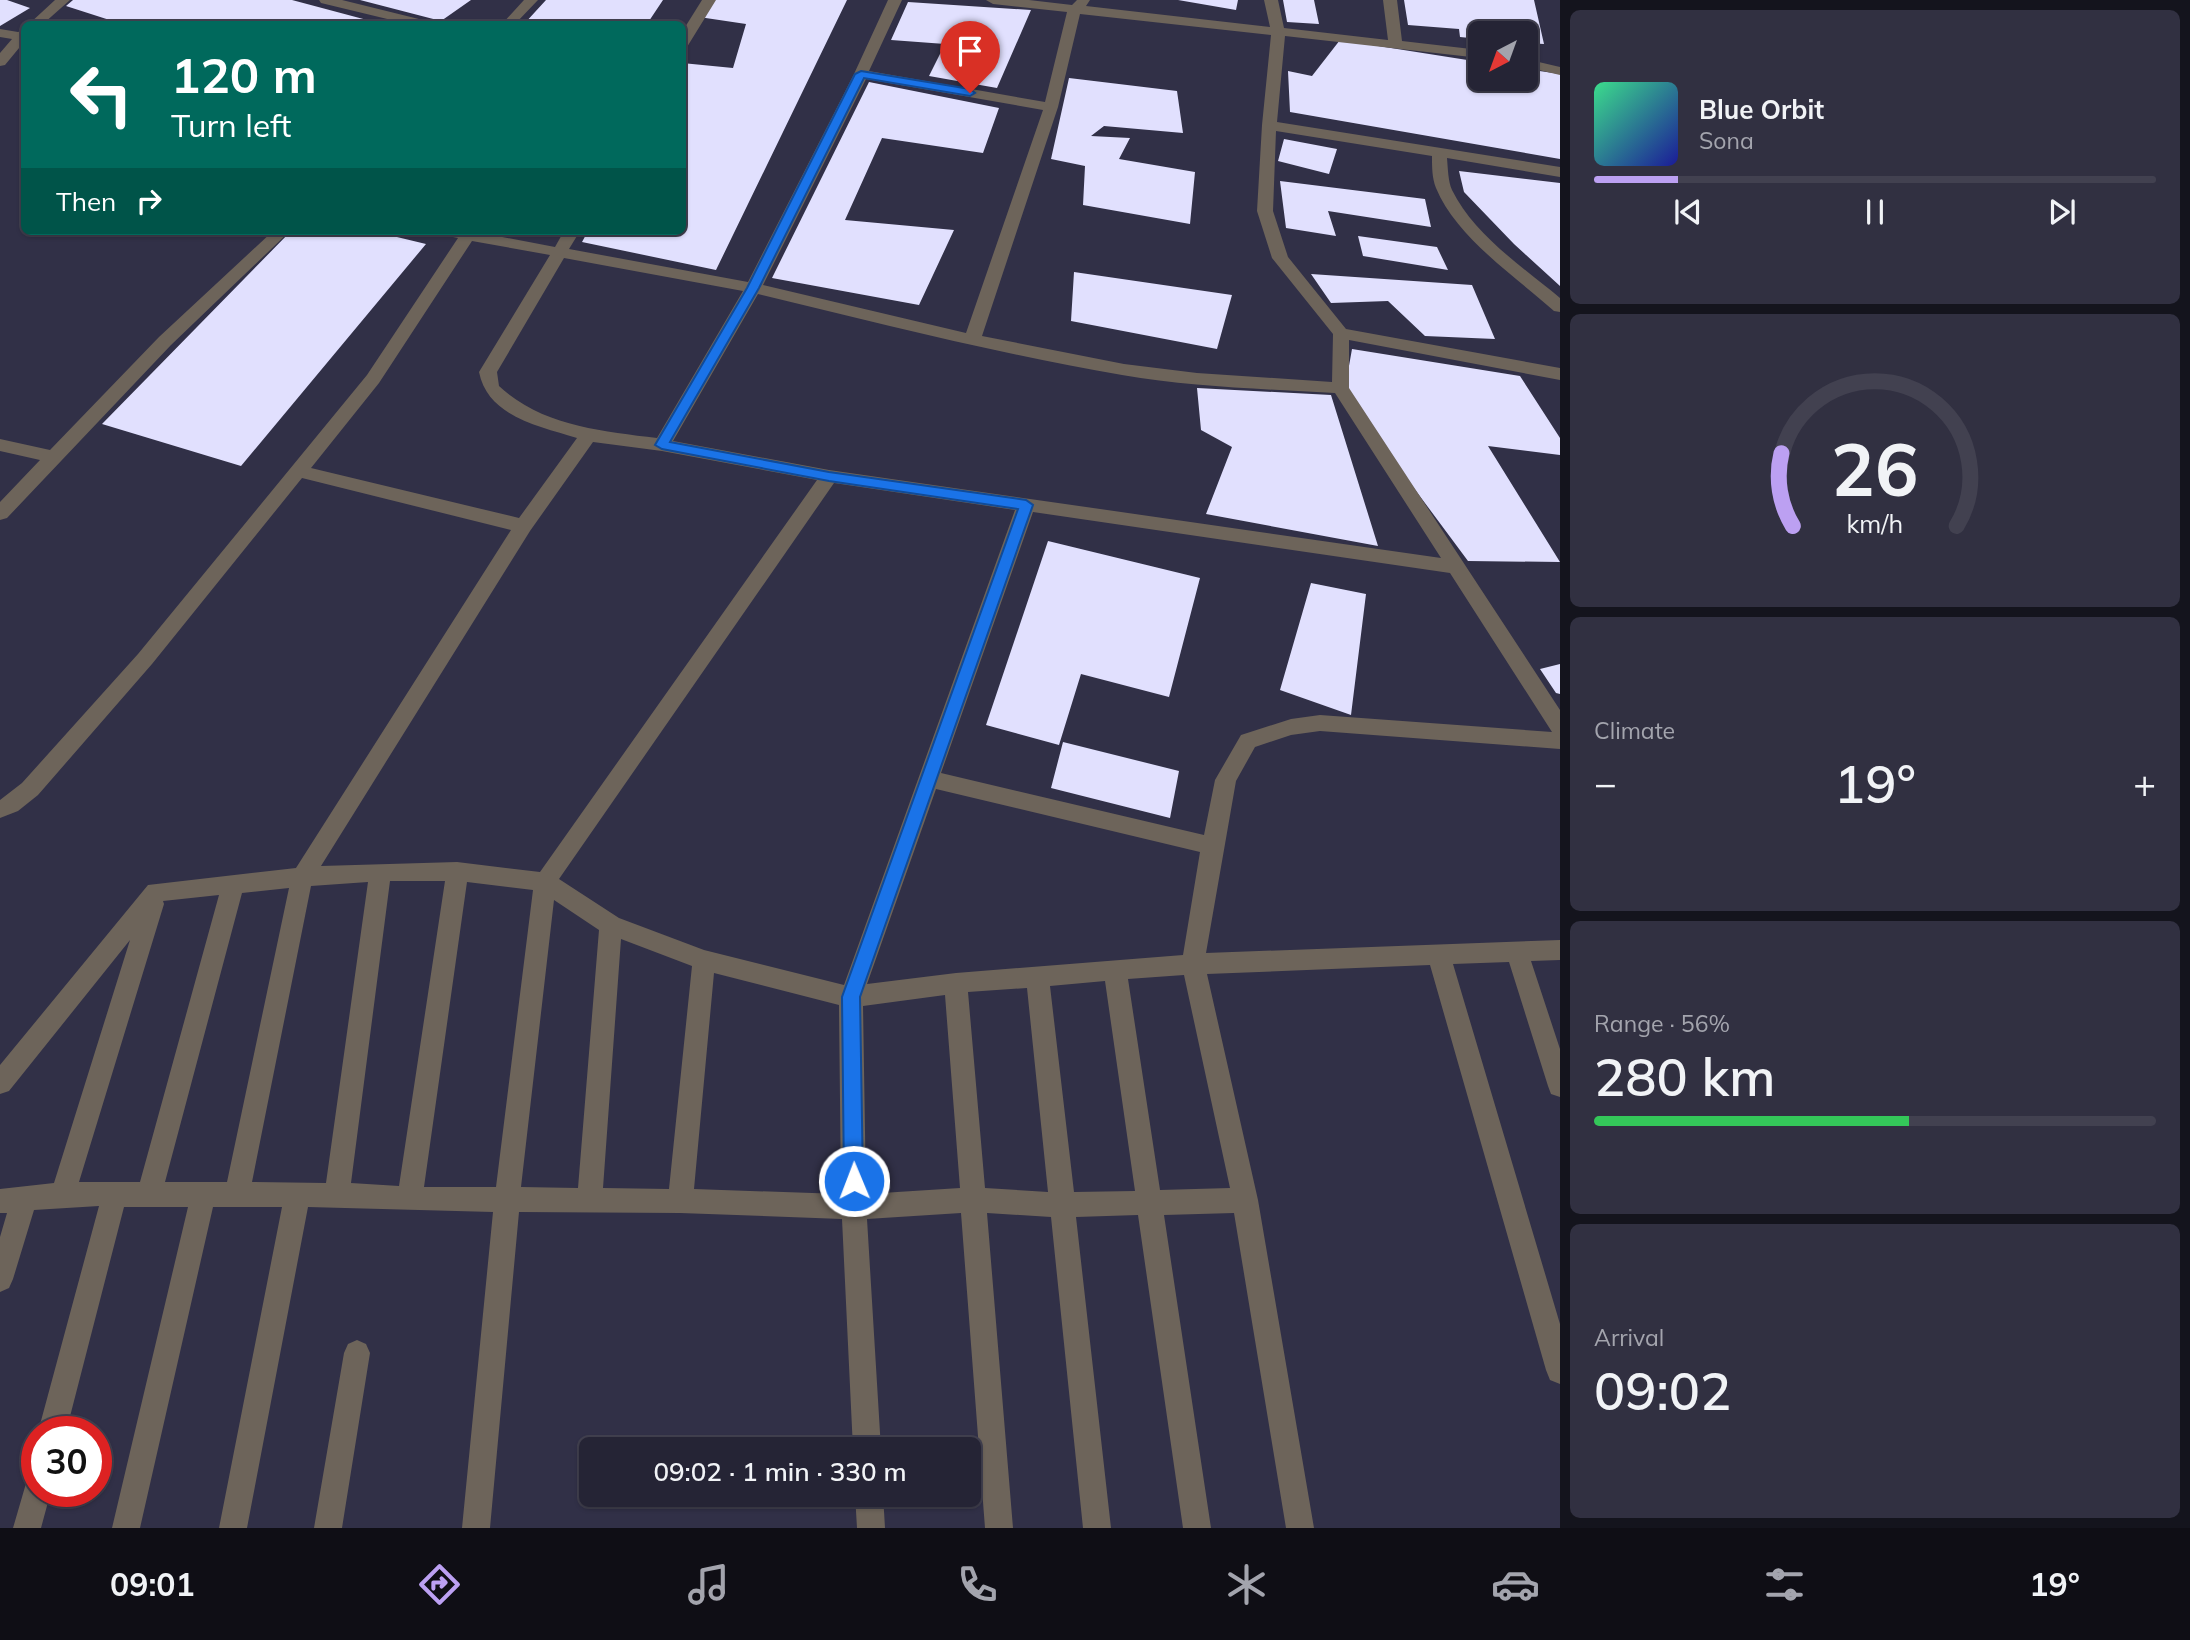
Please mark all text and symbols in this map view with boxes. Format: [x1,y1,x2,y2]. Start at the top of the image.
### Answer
pin [940,21,1000,93]
north arrow [1468,21,1538,91]
map controls [1468,21,1538,91]
icon: arrive [951,32,989,70]
text: 120 m [171,44,317,105]
icon: left [56,49,147,140]
text: Blue Orbit [1699,93,1824,126]
text: Turn left [171,105,291,145]
text: Sona [1699,126,1754,155]
icon: right [130,182,168,220]
text: Then [56,185,116,218]
icon: previous [1669,193,1707,231]
icon: pause [1856,193,1894,231]
icon: next [2043,193,2081,231]
text: 26 [1831,424,1919,515]
text: km/h [1847,508,1903,539]
text: Climate [1594,716,1675,745]
text: 19° [1834,751,1916,816]
text: − [1594,759,1617,807]
text: + [2133,759,2156,807]
text: Range · 56% [1594,1009,1730,1038]
text: 280 km [1594,1044,1775,1109]
position arrow [817,1144,891,1218]
text: Arrival [1594,1323,1664,1352]
text: 09:02 [1594,1358,1731,1423]
speed limit sign: 30 [21,1416,112,1507]
text: 09:02 · 1 min · 330 m [653,1455,907,1488]
icon: directions [415,1560,464,1609]
icon: music [684,1560,733,1609]
icon: phone [953,1560,1002,1609]
icon: climate [1222,1560,1271,1609]
icon: car [1491,1560,1540,1609]
icon: filters [1760,1560,1809,1609]
text: 09:01 [110,1564,195,1604]
text: 19° [2029,1564,2080,1604]

